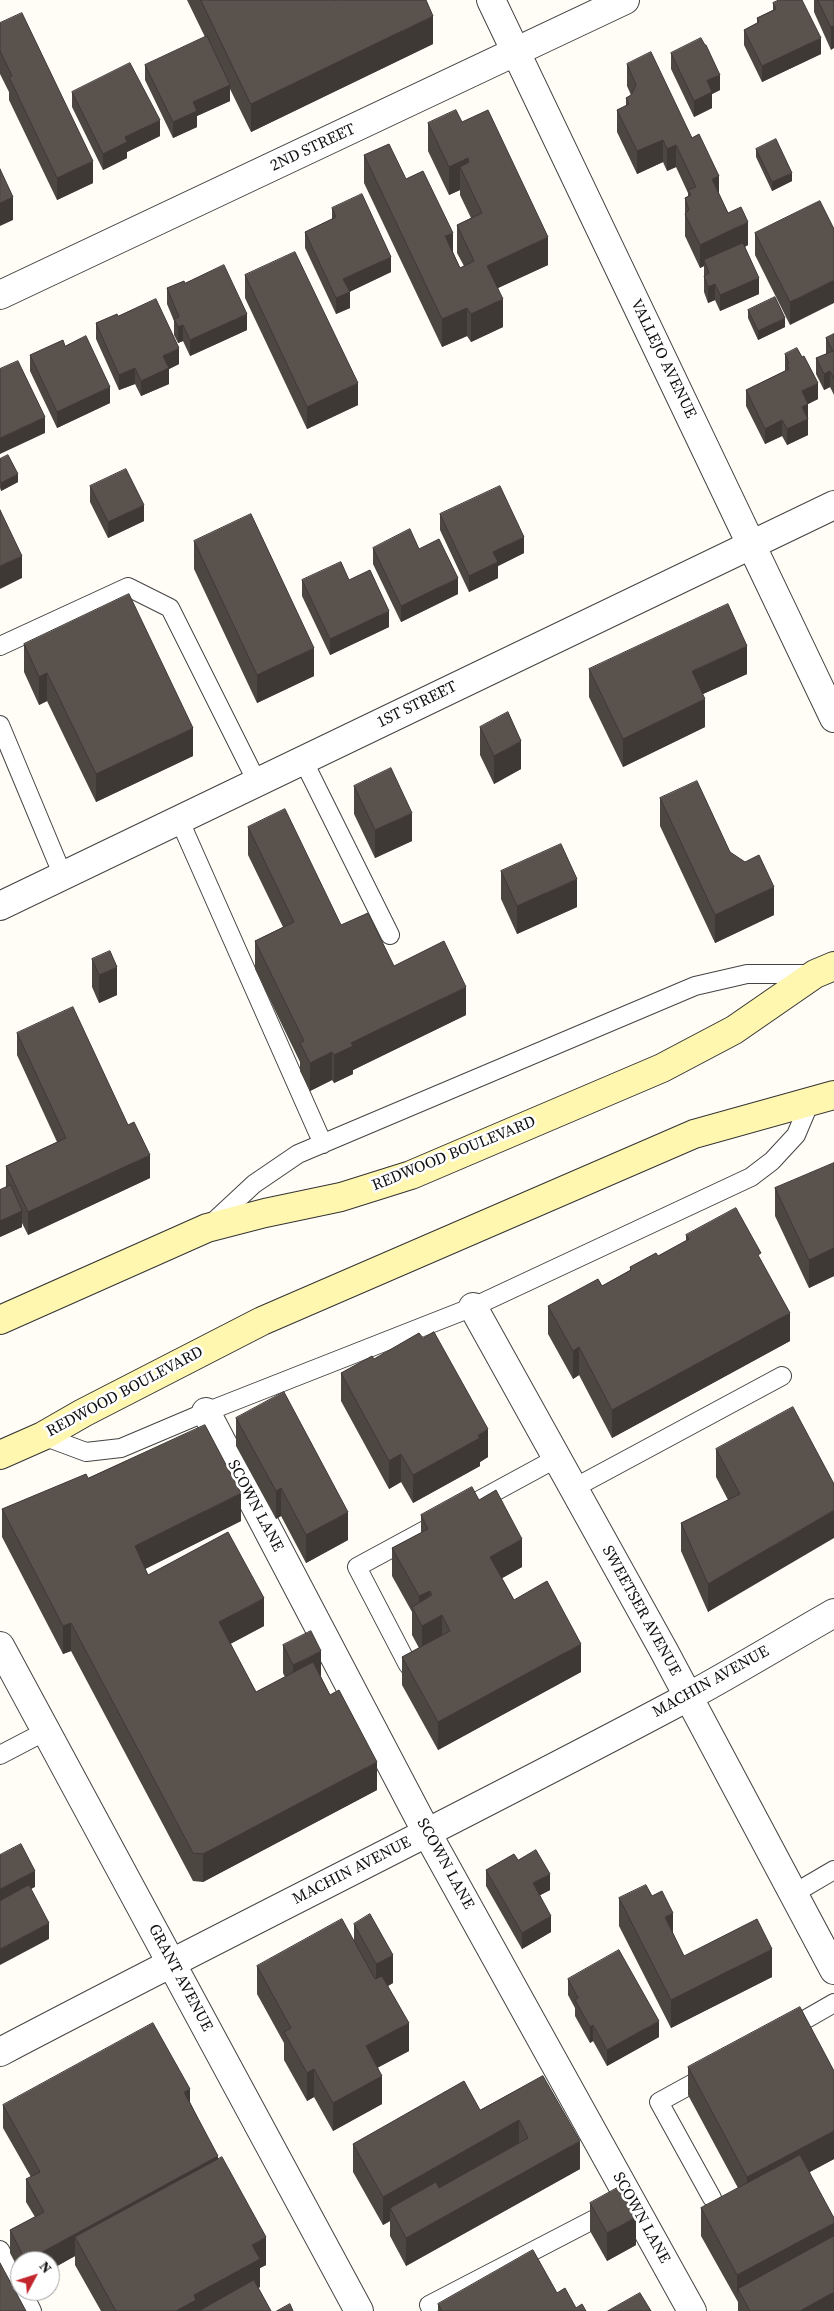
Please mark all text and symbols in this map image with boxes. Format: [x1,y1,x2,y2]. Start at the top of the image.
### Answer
street label: 2ND STREET [267,120,359,176]
street label: VALLEJO AVENUE [626,296,700,422]
street label: 1ST STREET [374,677,460,733]
street label: REDWOOD BOULEVARD [369,1112,539,1196]
street label: REDWOOD BOULEVARD [43,1342,207,1442]
street label: SCOWN LANE [223,1457,287,1555]
street label: SWEETSER AVENUE [597,1543,685,1679]
street label: MACHIN AVENUE [649,1642,773,1722]
street label: SCOWN LANE [412,1815,478,1913]
street label: MACHIN AVENUE [290,1833,414,1909]
street label: GRANT AVENUE [144,1921,216,2035]
street label: SCOWN LANE [608,2169,674,2267]
north arrow [10,2251,60,2301]
text: N [35,2257,57,2277]

